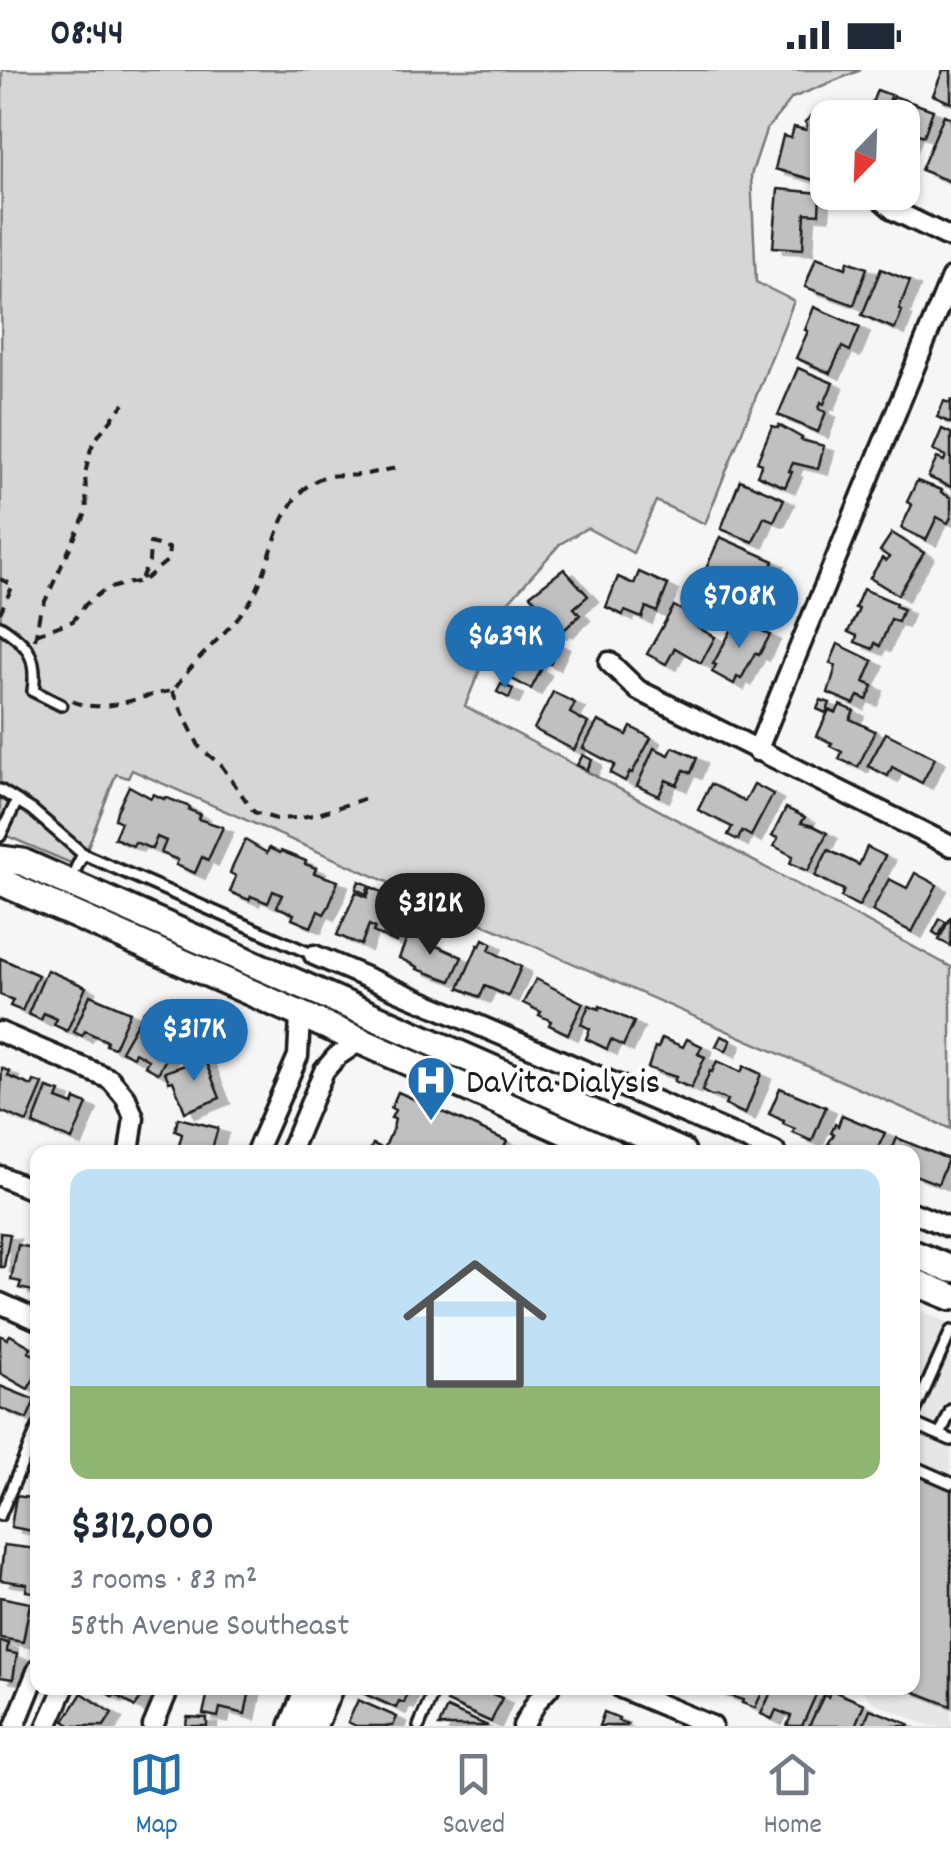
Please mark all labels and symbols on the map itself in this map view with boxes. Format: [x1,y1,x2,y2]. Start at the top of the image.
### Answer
north arrow [810,100,920,210]
pin: $708K [669,566,809,651]
pin: $639K [435,606,575,691]
pin: $312K [360,873,500,958]
pin: $317K [124,999,264,1084]
hospital icon: DaVita Dialysis [405,1054,457,1122]
place label: DaVita Dialysis [466,1060,660,1110]

